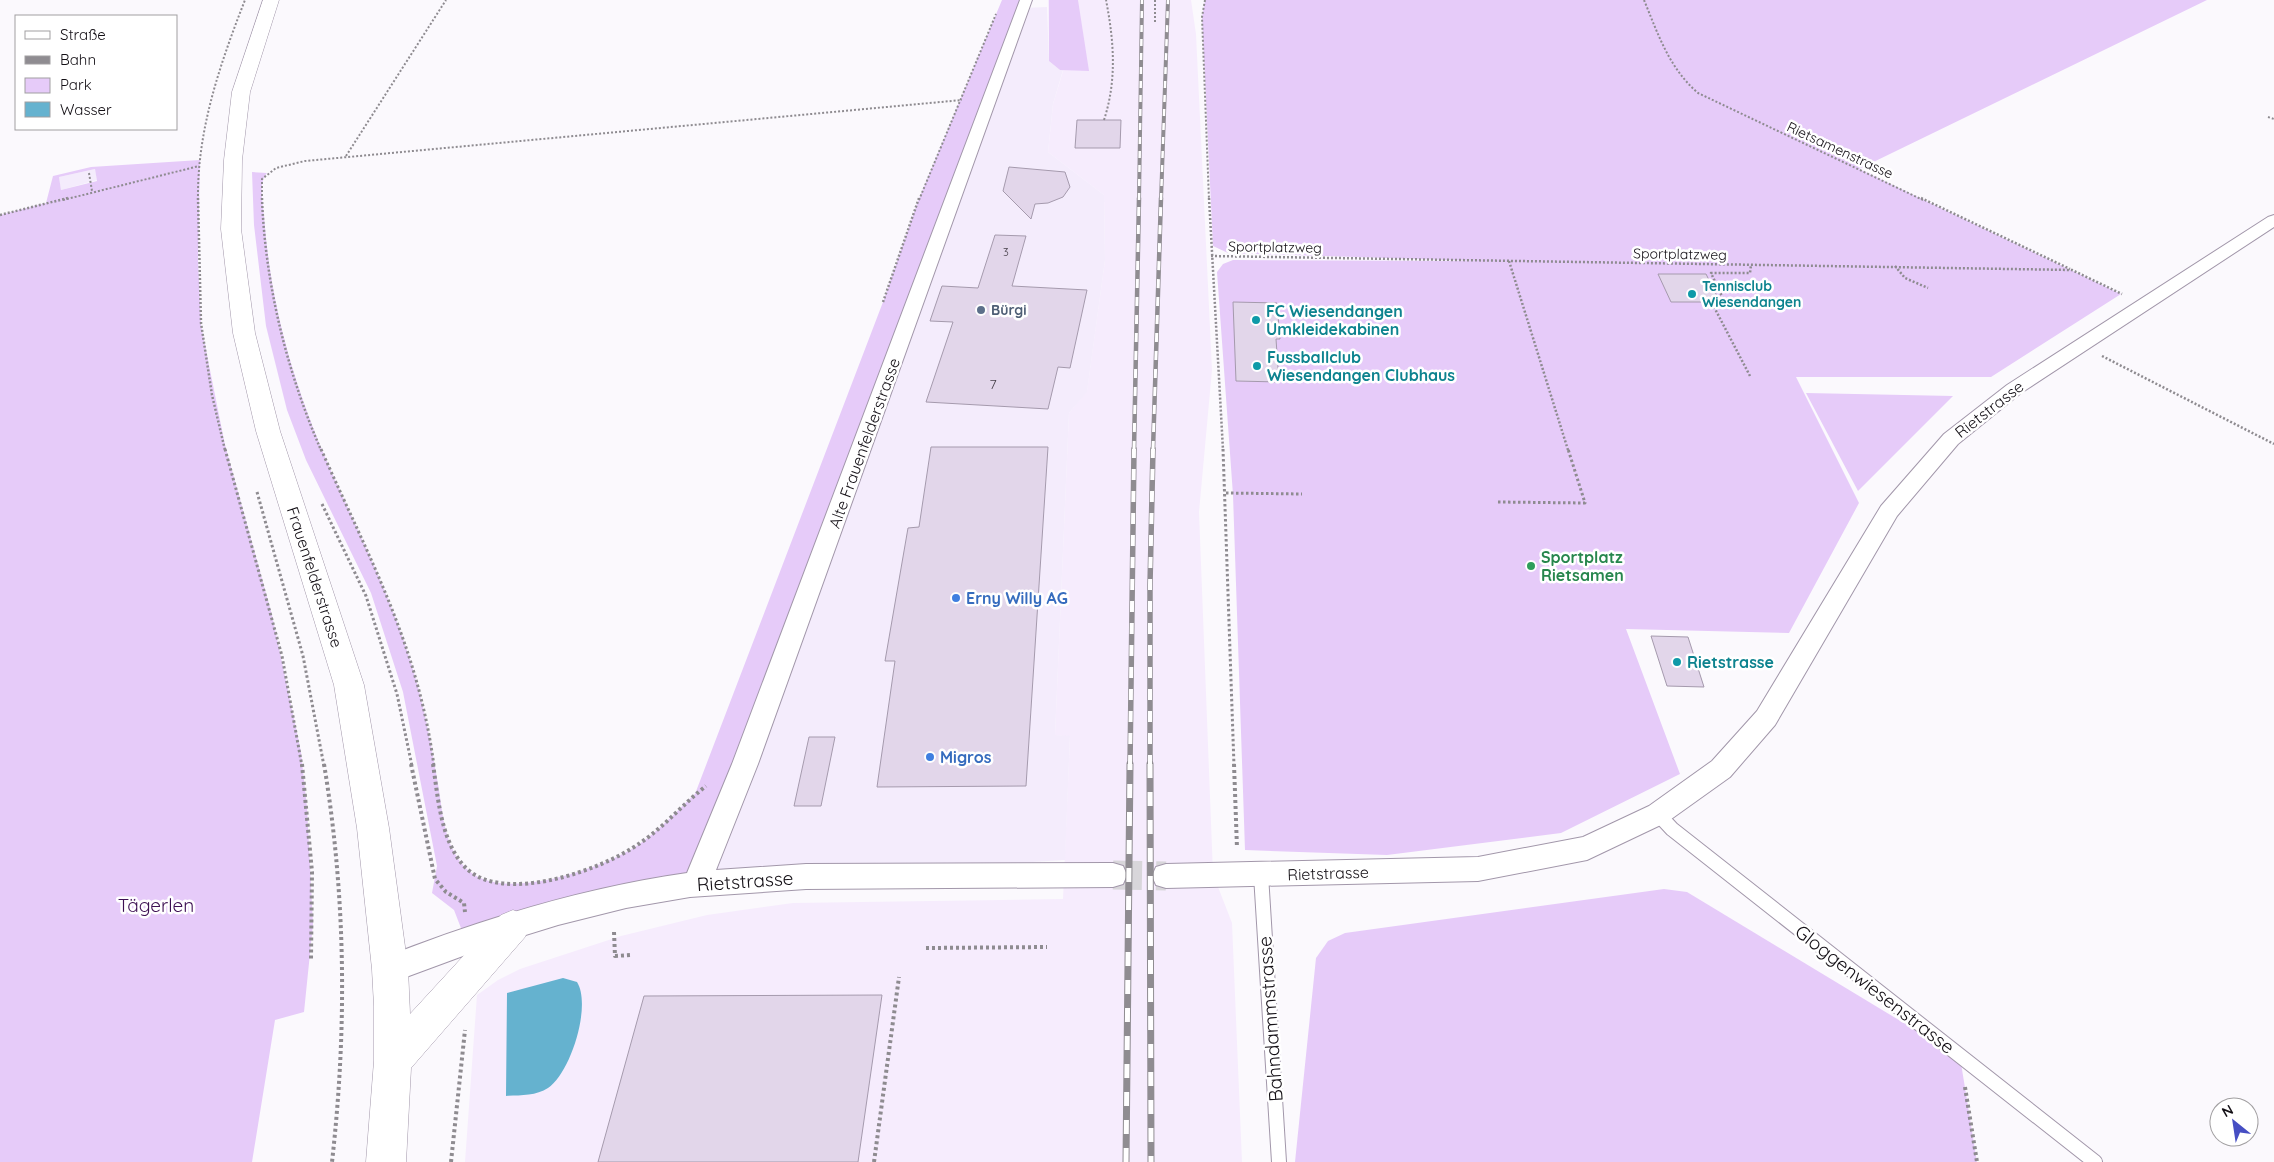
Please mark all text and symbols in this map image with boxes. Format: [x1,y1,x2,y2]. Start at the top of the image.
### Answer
legend [15,15,178,130]
text: Straße [60,25,106,44]
text: Bahn [60,50,96,69]
text: Park [60,75,92,94]
text: Wasser [60,100,112,119]
street label: Rietsamenstrasse [1784,117,1896,183]
street label: Sportplatzweg [1228,237,1322,257]
street label: Sportplatzweg [1633,244,1727,264]
house number: 3 [1003,245,1009,259]
place label: Tennisclub Wiesendangen [1702,277,1801,311]
marker: Tennisclub Wiesendangen [1686,288,1698,300]
place label: Bürgi [991,301,1027,319]
place label: FC Wiesendangen Umkleidekabinen [1266,301,1403,339]
marker: Bürgi [975,304,987,316]
marker: FC Wiesendangen Umkleidekabinen [1250,314,1262,326]
place label: Fussballclub Wiesendangen Clubhaus [1267,347,1455,385]
street label: Alte Frauenfelderstrasse [824,355,904,531]
marker: Fussballclub Wiesendangen Clubhaus [1251,360,1263,372]
house number: 7 [989,375,997,393]
street label: Rietstrasse [1951,376,2027,442]
street label: Frauenfelderstrasse [283,504,347,650]
place label: Sportplatz Rietsamen [1541,547,1624,585]
marker: Sportplatz Rietsamen [1525,560,1537,572]
place label: Erny Willy AG [966,588,1068,608]
marker: Erny Willy AG [950,592,962,604]
place label: Rietstrasse [1687,652,1774,672]
marker: Rietstrasse [1671,656,1683,668]
place label: Migros [940,747,992,767]
marker: Migros [924,751,936,763]
street label: Rietstrasse [1287,862,1369,884]
street label: Rietstrasse [696,866,794,896]
park label: Tägerlen [118,893,194,917]
street label: Gloggenwiesenstrasse [1790,919,1960,1059]
street label: Bahndammstrasse [1252,935,1288,1103]
north arrow [2209,1097,2259,1147]
text: N [2219,1100,2236,1121]

